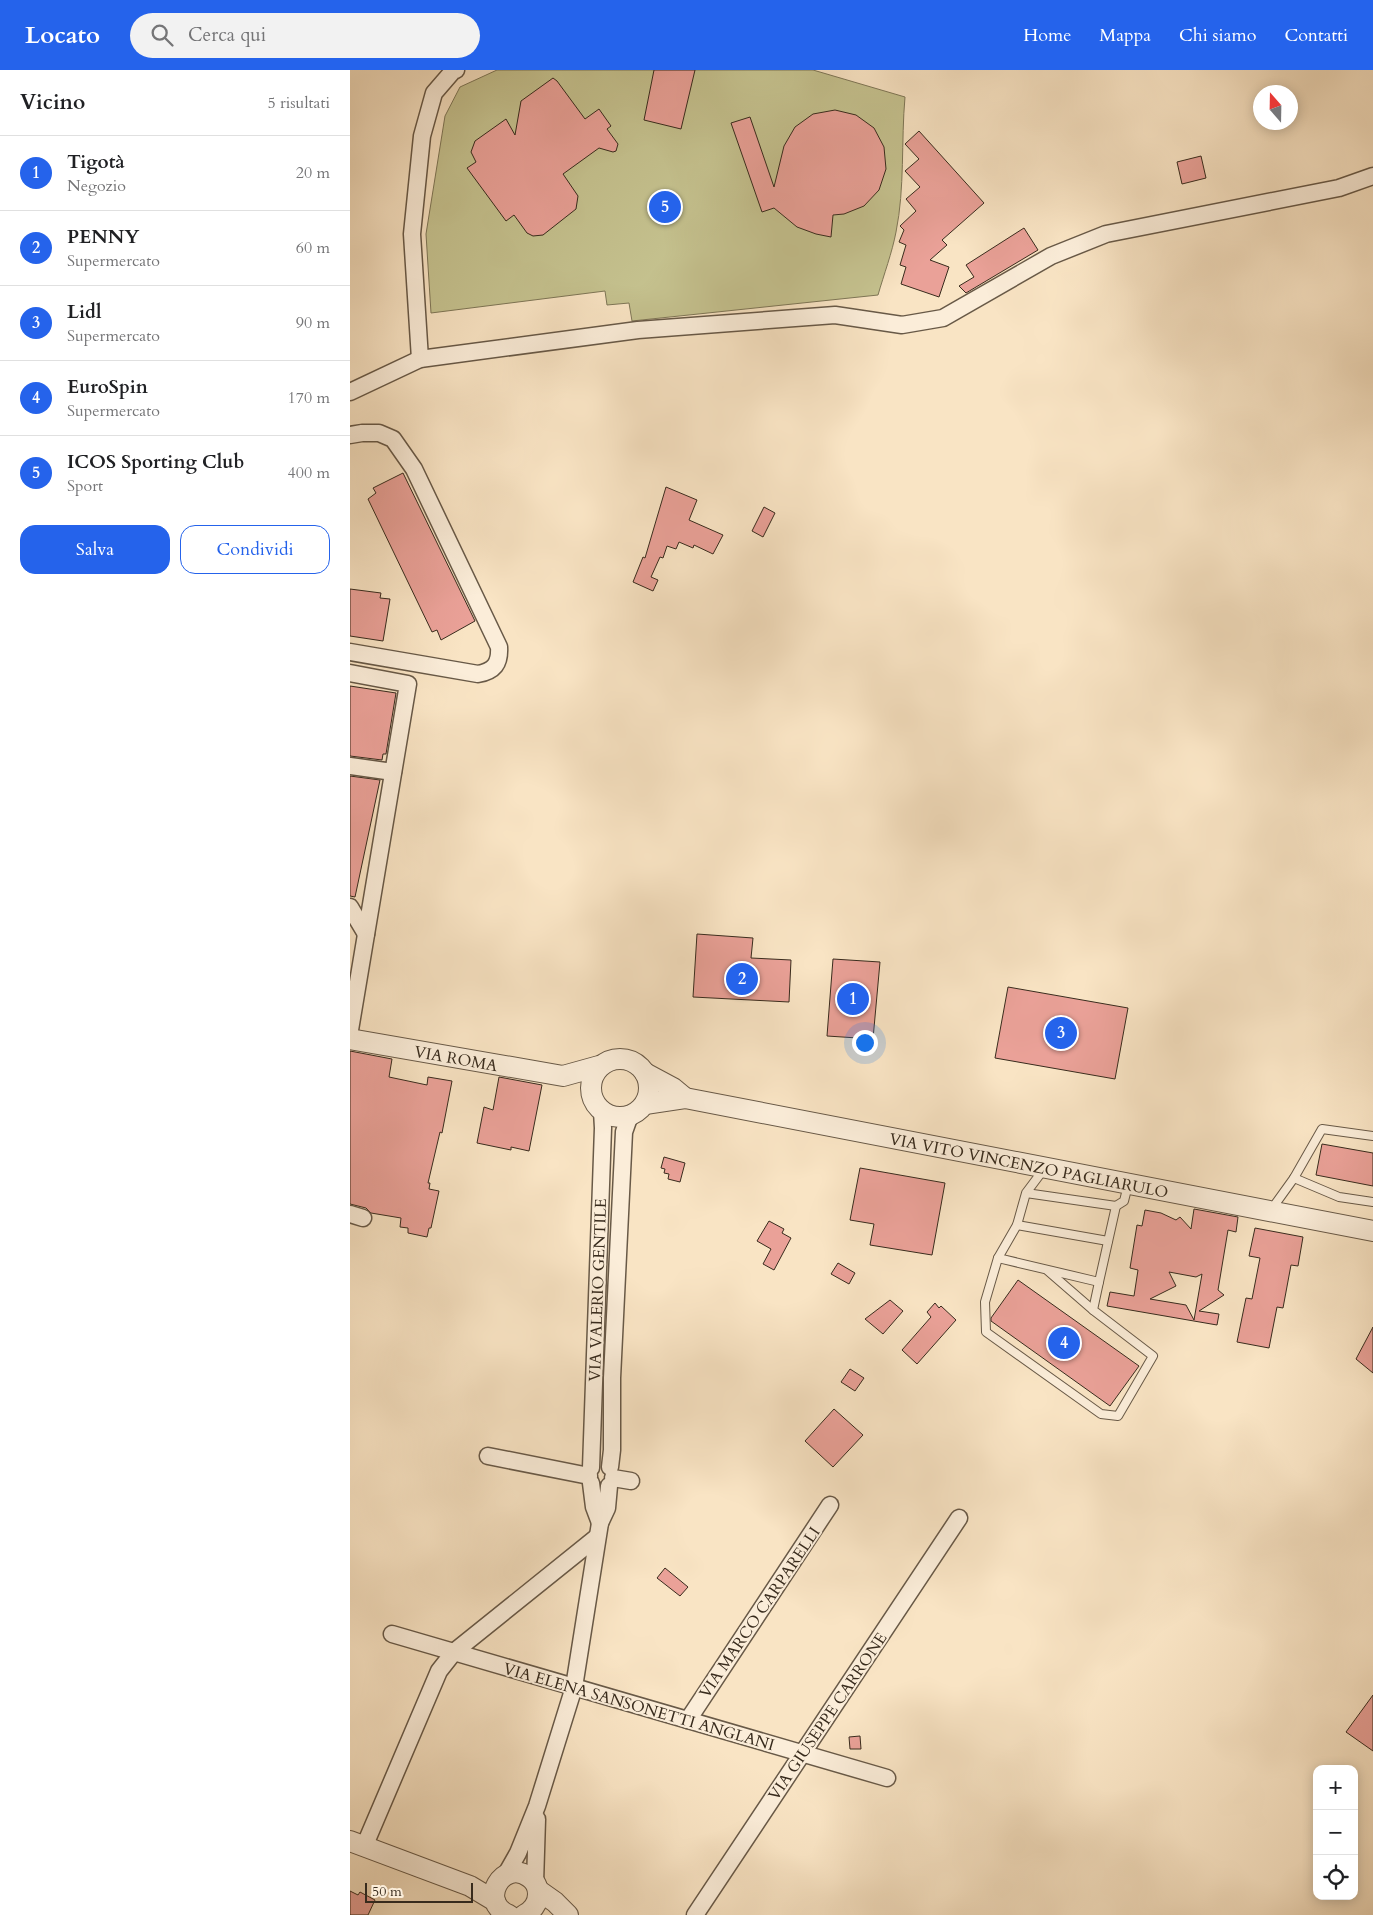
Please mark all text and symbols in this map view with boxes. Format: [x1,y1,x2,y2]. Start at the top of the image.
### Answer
search box [130,13,480,58]
text: Locato [25,19,100,52]
icon: search [148,21,176,49]
text: Cerca qui [188,22,266,48]
text: Home [1023,23,1071,48]
text: Mappa [1099,23,1151,48]
text: Chi siamo [1179,23,1256,48]
text: Contatti [1284,23,1348,48]
north arrow [1253,85,1298,130]
text: Vicino [20,88,85,117]
text: 5 risultati [267,92,330,114]
text: Tigotà [67,149,125,175]
text: 1 [32,162,40,184]
text: 20 m [296,162,330,184]
text: Negozio [67,175,126,197]
pin: 5 [649,188,681,226]
text: PENNY [67,224,139,250]
text: 2 [32,237,40,259]
text: 60 m [296,237,330,259]
text: Supermercato [67,250,160,272]
text: Lidl [67,299,101,325]
text: 3 [32,312,40,334]
text: 90 m [296,312,330,334]
text: Supermercato [67,325,160,347]
text: EuroSpin [67,374,148,400]
text: 4 [32,387,40,409]
text: 170 m [288,387,330,409]
text: Supermercato [67,400,160,422]
text: ICOS Sporting Club [67,449,244,475]
text: 5 [32,462,40,484]
text: 400 m [288,462,330,484]
text: Sport [67,475,103,497]
button: Salva [20,525,170,574]
button: Condividi [180,525,330,574]
pin: 2 [726,960,758,998]
pin: 1 [837,980,869,1018]
pin: 3 [1045,1014,1077,1052]
your location [852,1030,878,1056]
street label: VIA ROMA [412,1041,500,1077]
street label: VIA VITO VINCENZO PAGLIARULO [887,1128,1170,1204]
street label: VIA VALERIO GENTILE [584,1198,612,1382]
pin: 4 [1048,1324,1080,1362]
street label: VIA MARCO CARPARELLI [694,1523,825,1702]
street label: VIA GIUSEPPE CARRONE [763,1628,892,1805]
street label: VIA ELENA SANSONETTI ANGLANI [501,1658,777,1756]
map controls [1313,1765,1358,1900]
button: + [1313,1765,1358,1810]
button: − [1313,1810,1358,1855]
button: locate [1313,1855,1358,1900]
scale bar [365,1880,472,1903]
text: 50 m [372,1882,402,1901]

